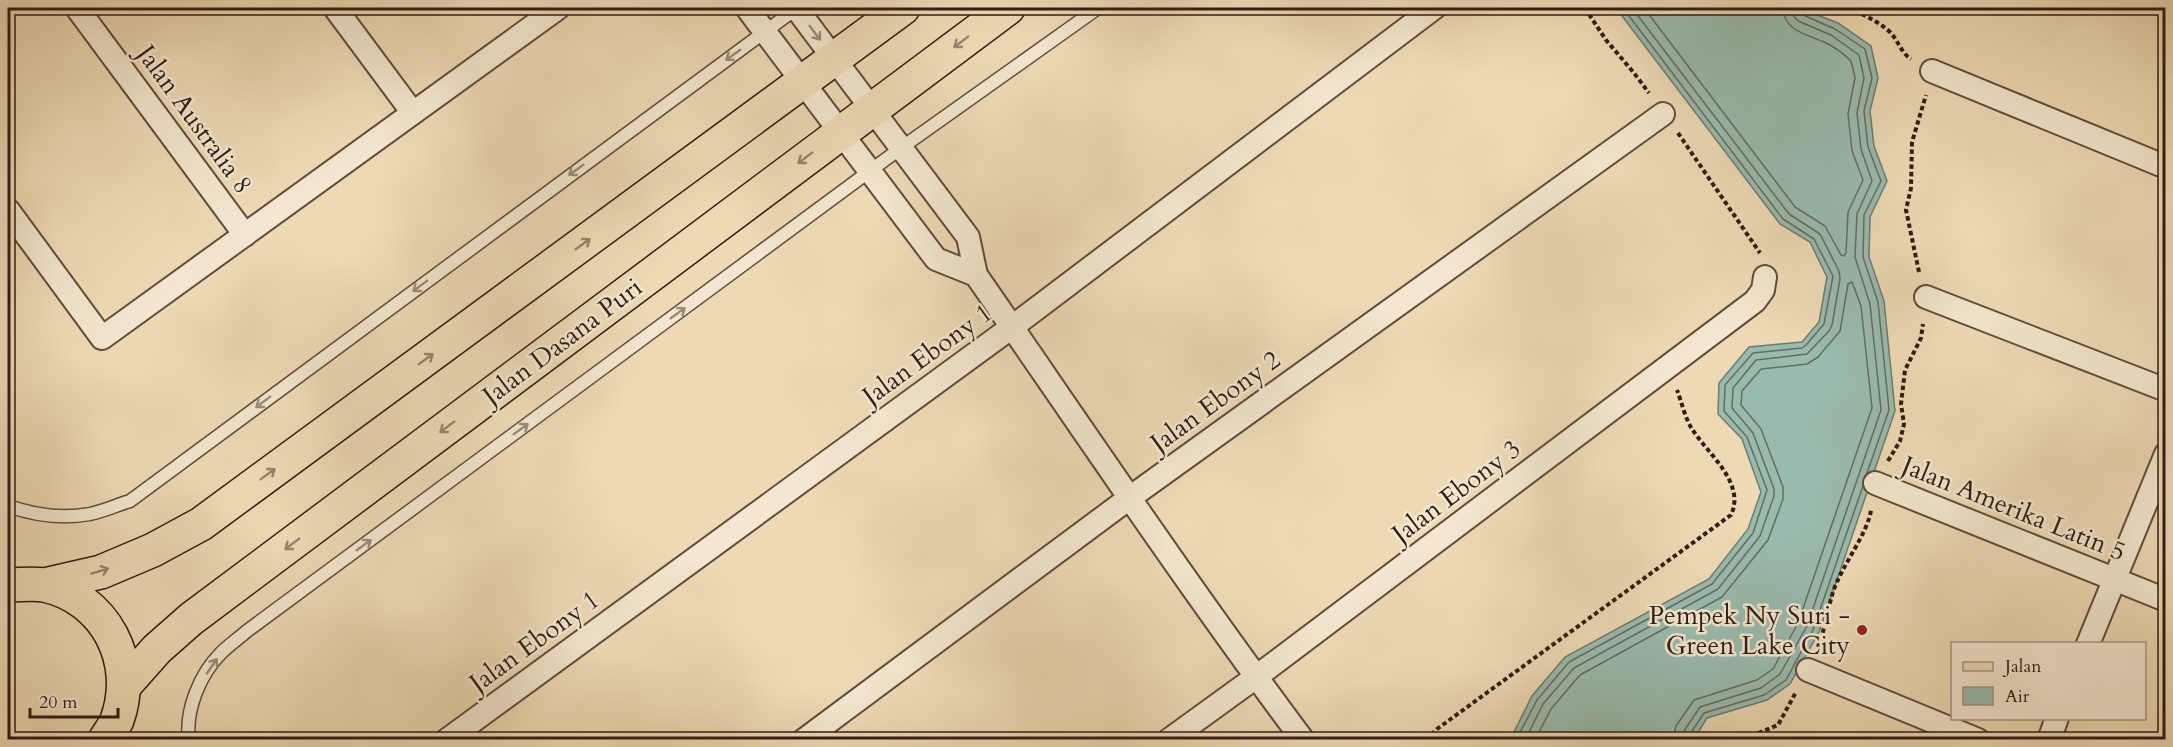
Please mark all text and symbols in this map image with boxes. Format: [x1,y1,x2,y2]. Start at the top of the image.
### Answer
one-way arrow [809,25,821,41]
street label: Jalan Australia 8 [127,35,260,201]
one-way arrow [954,36,970,49]
one-way arrow [726,48,742,61]
one-way arrow [797,152,813,165]
one-way arrow [569,164,585,177]
one-way arrow [575,238,591,250]
street label: Jalan Dasana Puri [472,270,649,415]
one-way arrow [412,280,428,293]
street label: Jalan Ebony 1 [852,295,999,416]
one-way arrow [669,307,685,319]
street label: Jalan Ebony 2 [1140,342,1287,463]
one-way arrow [417,353,433,365]
one-way arrow [255,396,271,409]
one-way arrow [440,421,456,433]
one-way arrow [513,423,529,436]
street label: Jalan Ebony 3 [1382,432,1528,554]
street label: Jalan Amerika Latin 5 [1893,446,2131,569]
one-way arrow [260,468,276,481]
one-way arrow [284,538,300,550]
one-way arrow [356,539,372,551]
one-way arrow [90,565,109,576]
street label: Jalan Ebony 1 [459,582,606,703]
place label: Pempek Ny Suri - Green Lake City [1649,598,1850,663]
marker: Pempek Ny Suri - Green Lake City [1855,623,1869,637]
legend [1951,642,2146,720]
text: Jalan [2002,654,2042,679]
one-way arrow [206,658,218,675]
scale bar [30,681,118,719]
text: Air [2005,684,2030,709]
text: 20 m [39,690,78,715]

